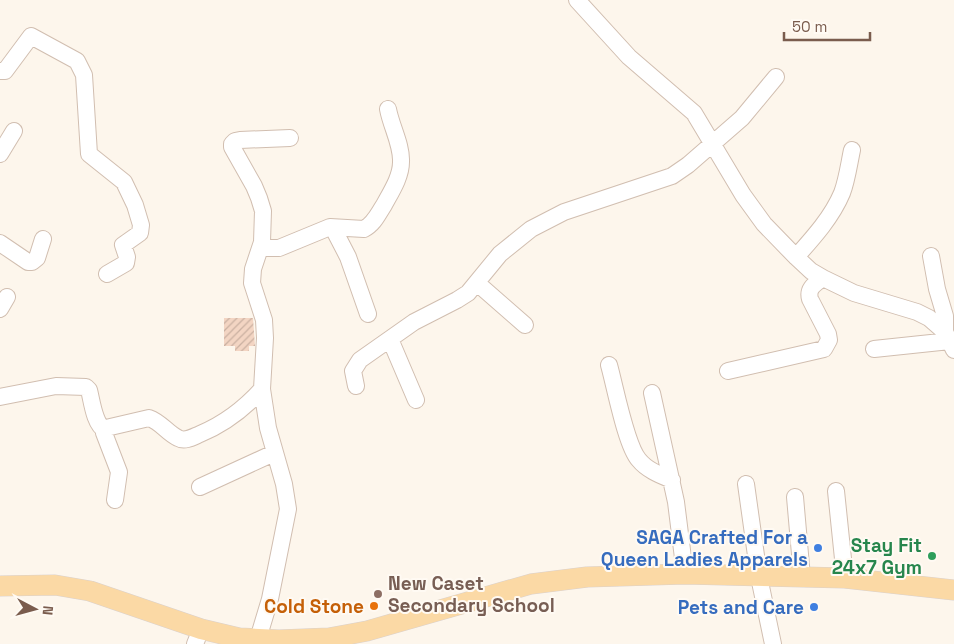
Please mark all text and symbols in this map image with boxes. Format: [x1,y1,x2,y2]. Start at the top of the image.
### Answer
scale bar [784,10,870,42]
text: 50 m [792,17,827,36]
place label: SAGA Crafted For a Queen Ladies Apparels [601,525,808,572]
place label: Stay Fit 24x7 Gym [832,533,922,580]
marker: SAGA Crafted For a Queen Ladies Apparels [812,542,824,554]
marker: Stay Fit 24x7 Gym [926,550,938,562]
place label: New Caset Secondary School [388,571,555,618]
north arrow [10,584,60,634]
marker: New Caset Secondary School [372,588,384,600]
place label: Cold Stone [264,594,364,619]
place label: Pets and Care [678,595,804,620]
marker: Cold Stone [368,600,380,612]
marker: Pets and Care [808,601,820,613]
text: N [38,605,57,616]

